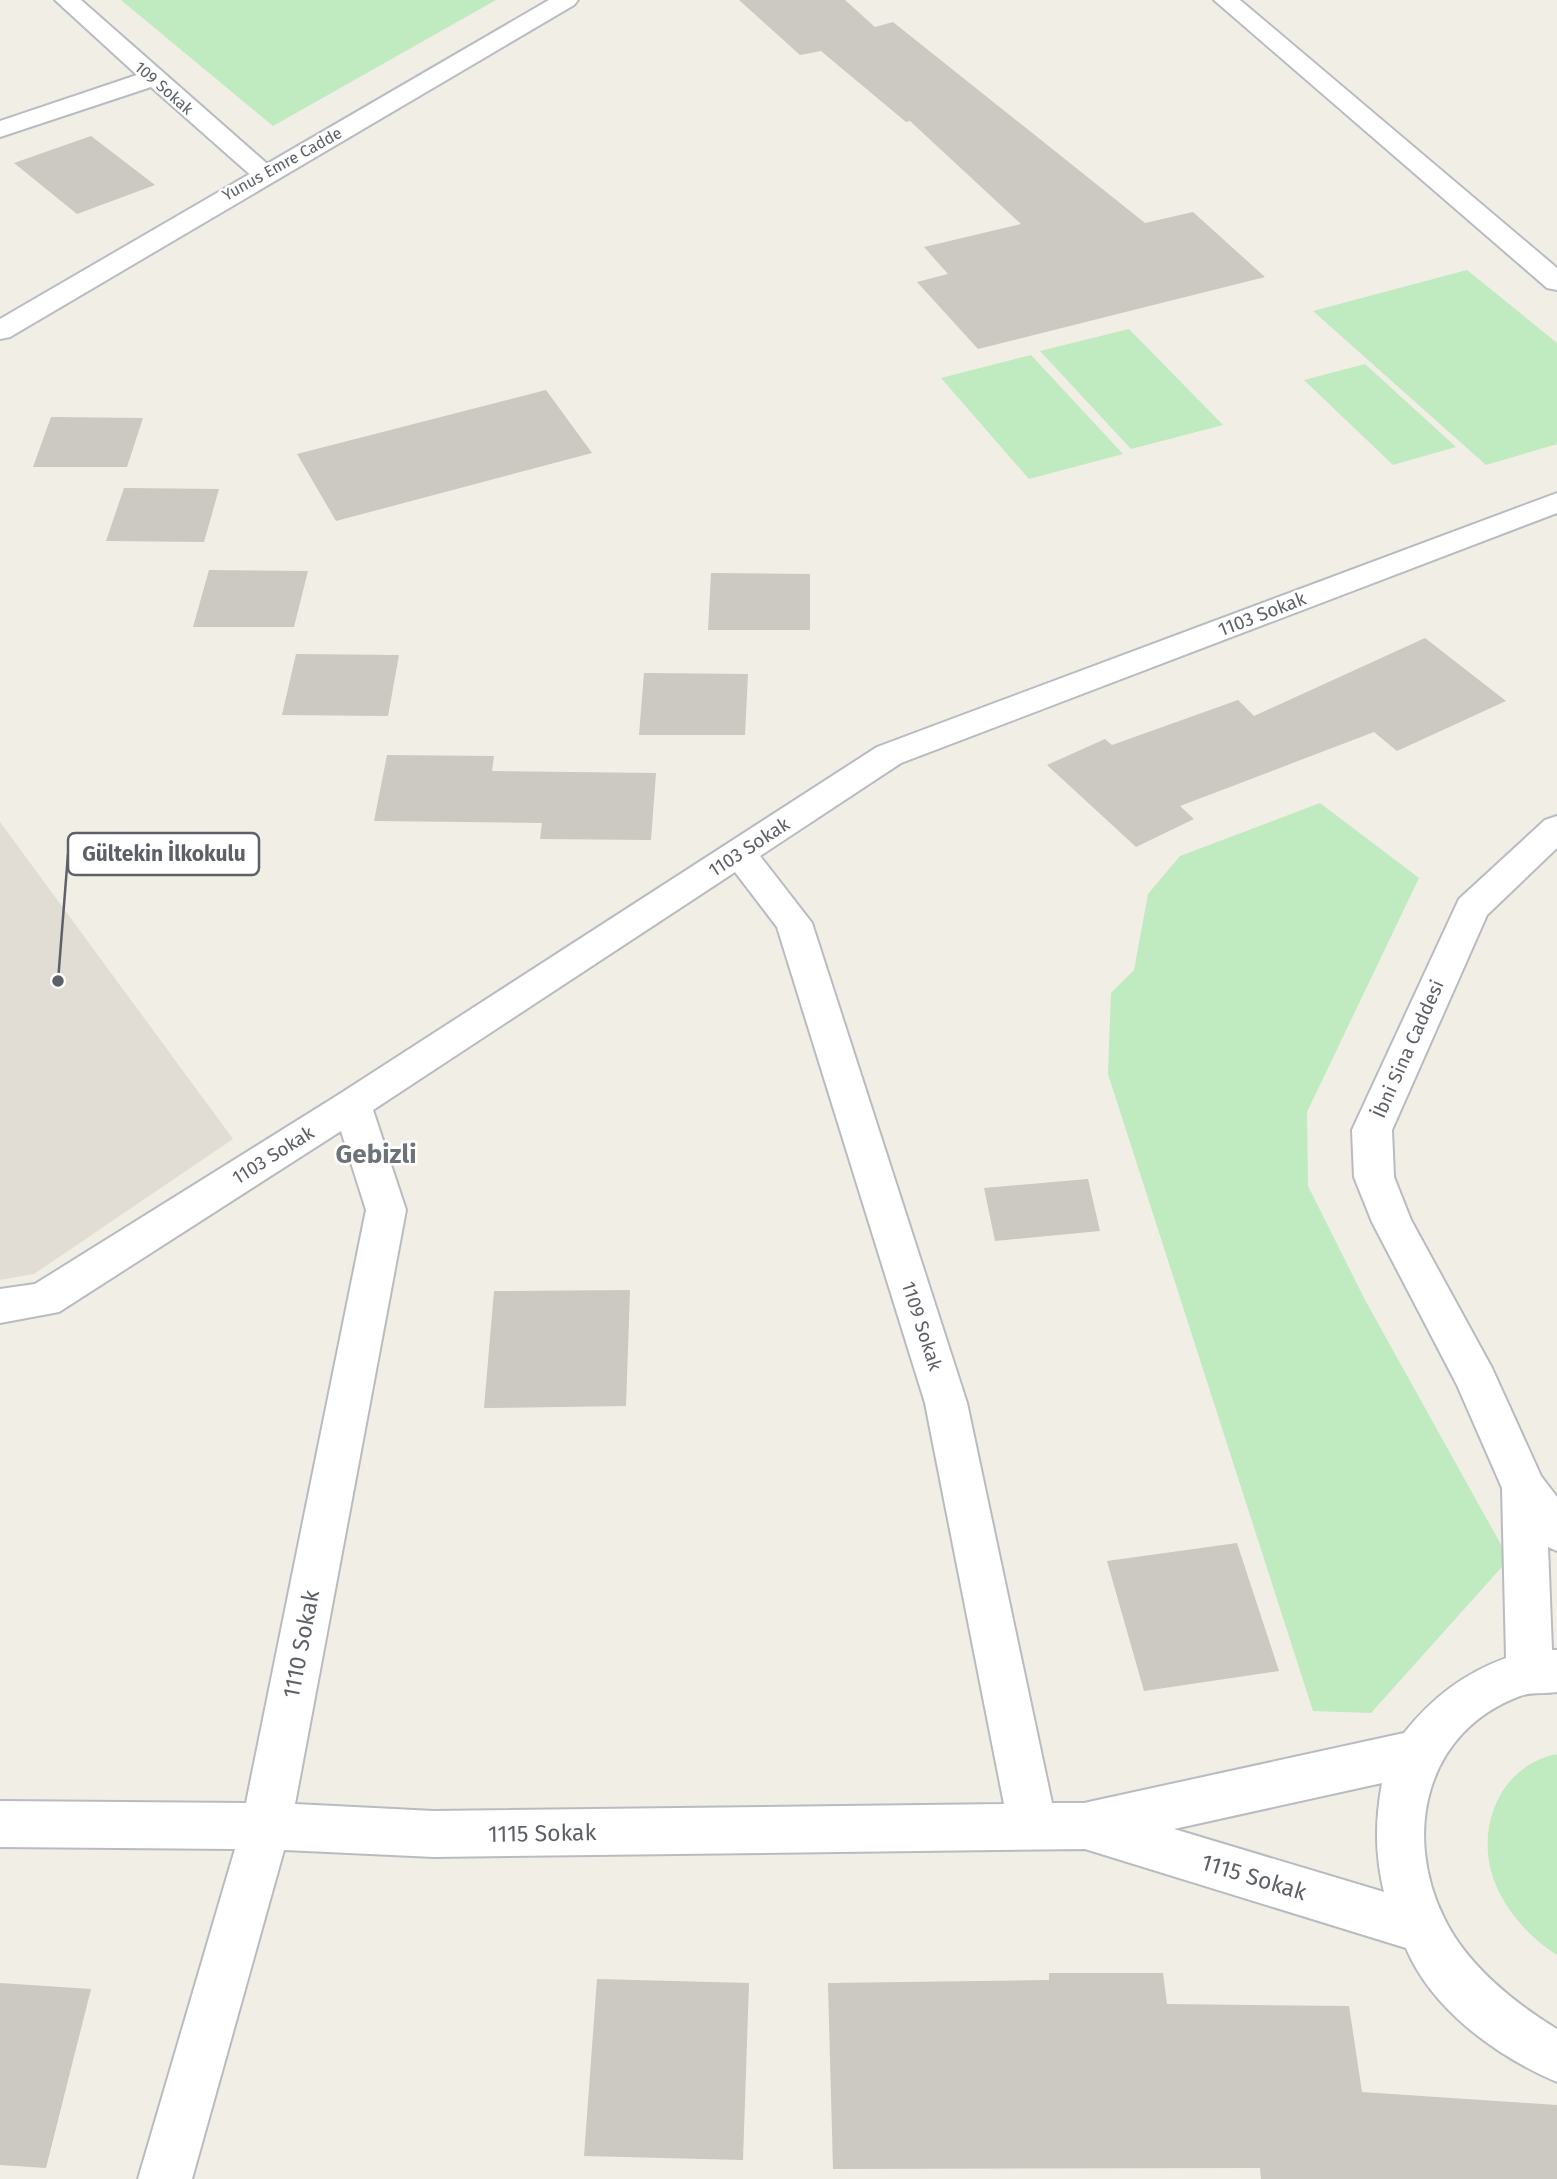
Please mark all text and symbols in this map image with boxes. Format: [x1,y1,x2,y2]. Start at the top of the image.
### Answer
street label: 109 Sokak [131,57,198,119]
street label: Yunus Emre Cadde [219,123,345,205]
street label: 1103 Sokak [1215,587,1309,641]
street label: 1103 Sokak [704,812,794,882]
callout: Gültekin İlkokulu [68,833,259,875]
text: Gültekin İlkokulu [82,840,246,867]
street label: İbni Sina Caddesi [1367,976,1449,1122]
street label: 1103 Sokak [228,1121,318,1189]
district label: Gebizli [336,1139,416,1170]
street label: 1109 Sokak [897,1278,947,1374]
street label: 1110 Sokak [277,1587,325,1701]
street label: 1115 Sokak [487,1818,597,1848]
street label: 1115 Sokak [1198,1848,1310,1906]

